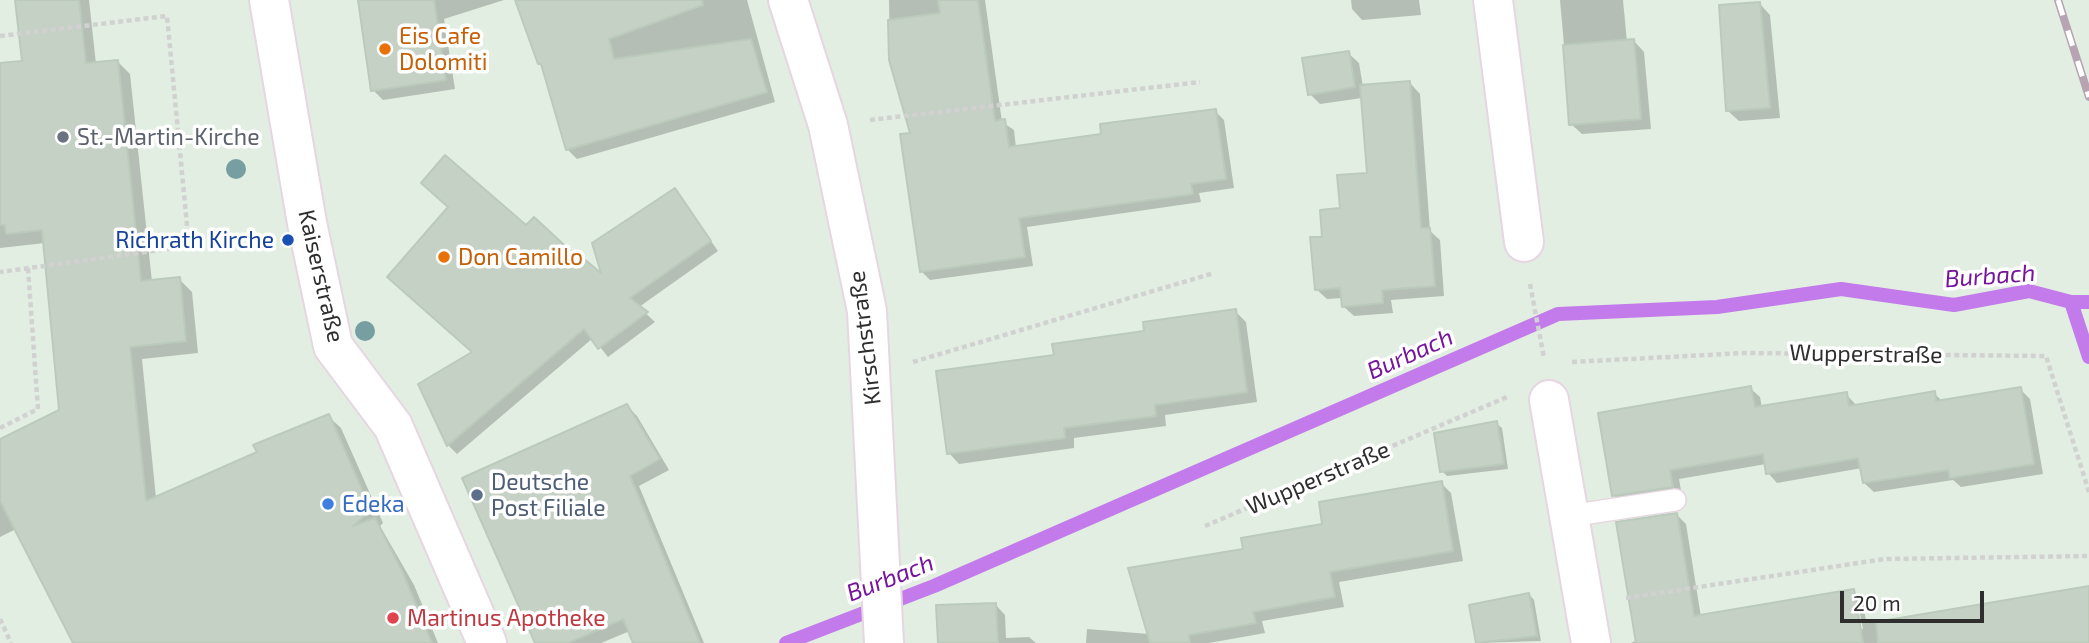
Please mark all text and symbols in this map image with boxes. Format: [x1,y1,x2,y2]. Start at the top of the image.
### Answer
place label: Eis Cafe Dolomiti [399,22,488,76]
marker: Eis Cafe Dolomiti [377,41,393,57]
place label: St.-Martin-Kirche [77,123,259,151]
marker: St.-Martin-Kirche [55,129,71,145]
street label: Kaiserstraße [292,207,350,345]
place label: Richrath Kirche [115,226,274,254]
marker: Richrath Kirche [280,232,296,248]
place label: Don Camillo [458,243,583,271]
marker: Don Camillo [436,249,452,265]
water label: Burbach [1944,258,2036,294]
street label: Kirschstraße [843,269,887,407]
water label: Burbach [1363,322,1457,386]
street label: Wupperstraße [1789,339,1943,369]
street label: Wupperstraße [1242,435,1394,521]
place label: Deutsche Post Filiale [491,468,606,522]
marker: Deutsche Post Filiale [469,487,485,503]
place label: Edeka [342,490,405,518]
marker: Edeka [320,496,336,512]
water label: Burbach [842,548,938,608]
scale bar [1844,576,1988,620]
text: 20 m [1853,590,1901,615]
place label: Martinus Apotheke [407,604,606,632]
marker: Martinus Apotheke [385,610,401,626]

